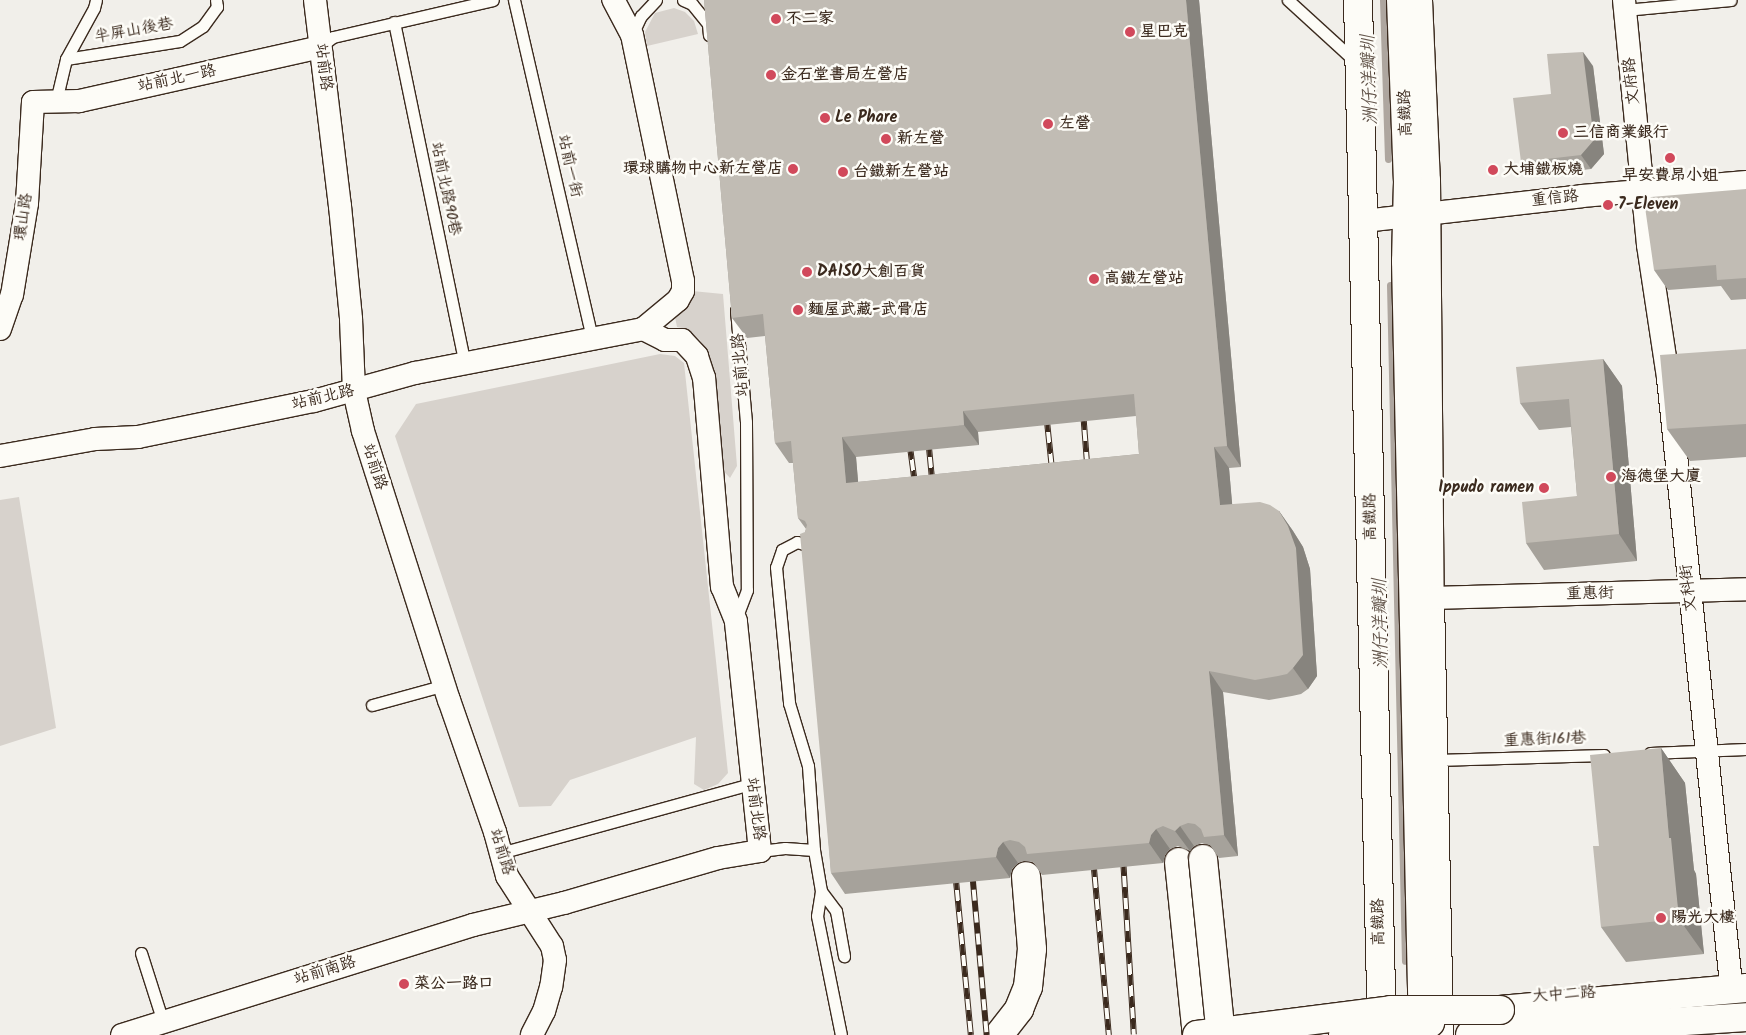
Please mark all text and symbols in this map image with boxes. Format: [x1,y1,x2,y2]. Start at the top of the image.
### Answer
place label: 不二家 [786,9,834,29]
marker: 不二家 [770,13,782,25]
street label: 半屏山後巷 [93,15,175,47]
place label: 星巴克 [1140,22,1188,42]
marker: 星巴克 [1124,26,1136,38]
water label: 洲仔洋瓣圳 [1359,35,1383,125]
street label: 站前路 [311,42,335,92]
street label: 文府路 [1620,56,1644,106]
street label: 站前北一路 [136,61,218,97]
place label: 金石堂書局左營店 [781,65,909,85]
marker: 金石堂書局左營店 [765,69,777,81]
street label: 高鐵路 [1396,89,1416,137]
place label: Le Phare [835,108,897,128]
marker: Le Phare [819,112,831,124]
place label: 左營 [1059,114,1091,134]
marker: 左營 [1041,117,1055,131]
place label: 三信商業銀行 [1573,123,1669,143]
marker: 三信商業銀行 [1557,127,1569,139]
place label: 新左營 [897,129,945,149]
marker: 新左營 [879,132,893,146]
street label: 站前一街 [552,133,586,199]
street label: 站前北路90巷 [426,140,464,238]
marker: 早安費昂小姐 [1664,152,1676,164]
place label: 環球購物中心新左營店 [623,159,783,179]
place label: 大埔鐵板燒 [1503,160,1583,180]
place label: 台鐵新左營站 [853,162,949,182]
marker: 環球購物中心新左營店 [787,163,799,175]
marker: 大埔鐵板燒 [1487,164,1499,176]
marker: 台鐵新左營站 [837,166,849,178]
place label: 早安費昂小姐 [1622,166,1718,186]
street label: 重信路 [1530,187,1580,211]
street label: 環山路 [11,192,37,242]
place label: 7-Eleven [1618,195,1678,215]
marker: 7-Eleven [1602,199,1614,211]
place label: DAISO大創百貨 [817,262,925,282]
marker: DAISO大創百貨 [801,266,813,278]
place label: 高鐵左營站 [1104,269,1184,289]
marker: 高鐵左營站 [1088,273,1100,285]
place label: 麵屋武藏-武骨店 [808,300,928,320]
marker: 麵屋武藏-武骨店 [792,304,804,316]
street label: 站前北路 [729,332,753,398]
street label: 站前北路 [290,381,356,415]
street label: 站前路 [357,441,391,493]
place label: 海德堡大廈 [1621,467,1701,487]
marker: 海德堡大廈 [1605,471,1617,483]
place label: Ippudo ramen [1438,478,1534,498]
marker: Ippudo ramen [1538,482,1550,494]
street label: 高鐵路 [1361,493,1381,541]
street label: 文科街 [1677,563,1701,613]
water label: 洲仔洋瓣圳 [1370,579,1394,669]
street label: 重惠街 [1566,584,1614,604]
street label: 重惠街161巷 [1503,729,1587,751]
street label: 站前北路 [742,776,768,842]
street label: 站前路 [484,826,518,878]
street label: 高鐵路 [1369,898,1389,946]
place label: 陽光大樓 [1671,908,1735,928]
marker: 陽光大樓 [1655,912,1667,924]
street label: 站前南路 [292,952,358,990]
place label: 菜公一路口 [414,974,494,994]
marker: 菜公一路口 [398,978,410,990]
street label: 大中二路 [1531,983,1597,1007]

